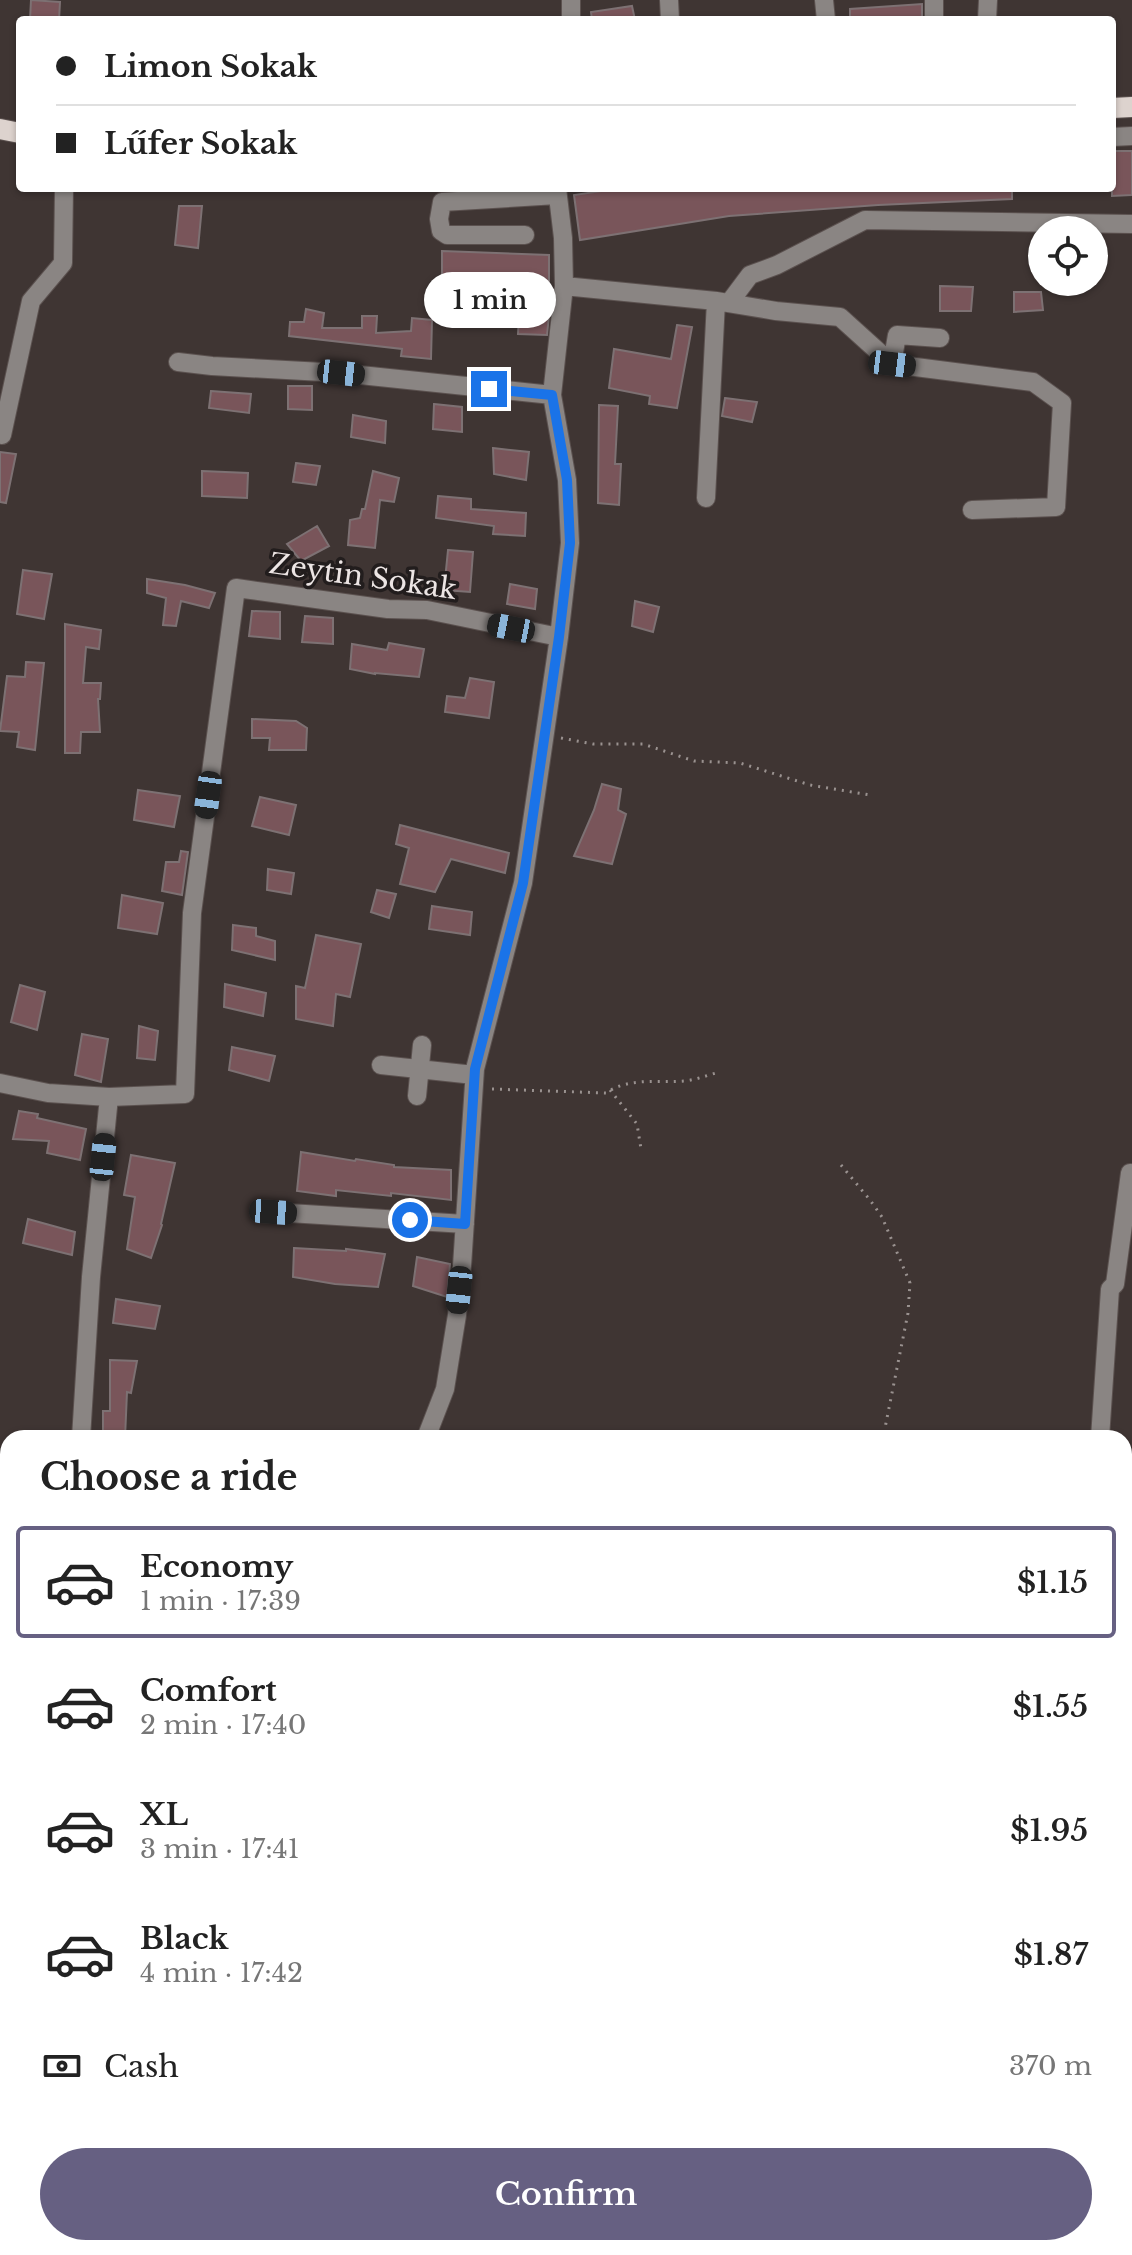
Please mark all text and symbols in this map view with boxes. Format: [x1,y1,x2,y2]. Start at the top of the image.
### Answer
text: Limon Sokak [104,48,317,85]
text: Lűfer Sokak [104,125,297,162]
map controls [1028,216,1108,296]
button: locate [1028,216,1108,296]
callout: 1 min [423,273,555,329]
text: 1 min [453,284,527,316]
car [867,349,917,379]
car [316,359,366,387]
route end [471,371,507,407]
street label: Zeytin Sokak [267,546,460,607]
car [485,612,537,644]
car [193,770,223,820]
car [89,1132,117,1182]
car [248,1198,298,1226]
route start [392,1202,428,1238]
car [445,1265,473,1315]
text: Choose a ride [40,1455,297,1500]
icon: car [44,1546,116,1618]
text: Economy [140,1548,293,1585]
text: $1.15 [1017,1564,1088,1601]
text: 1 min · 17:39 [140,1585,301,1617]
icon: car [44,1670,116,1742]
text: Comfort [140,1672,277,1709]
text: $1.55 [1013,1688,1088,1725]
text: 2 min · 17:40 [140,1709,306,1741]
icon: car [44,1794,116,1866]
text: XL [140,1796,188,1833]
text: $1.95 [1010,1812,1088,1849]
text: 3 min · 17:41 [140,1833,299,1865]
icon: car [44,1918,116,1990]
text: Black [140,1920,228,1957]
text: $1.87 [1014,1936,1088,1973]
text: 4 min · 17:42 [140,1957,303,1989]
icon: cash [40,2044,84,2088]
text: Cash [104,2048,179,2085]
text: 370 m [1009,2050,1092,2082]
button: Confirm [40,2148,1092,2240]

